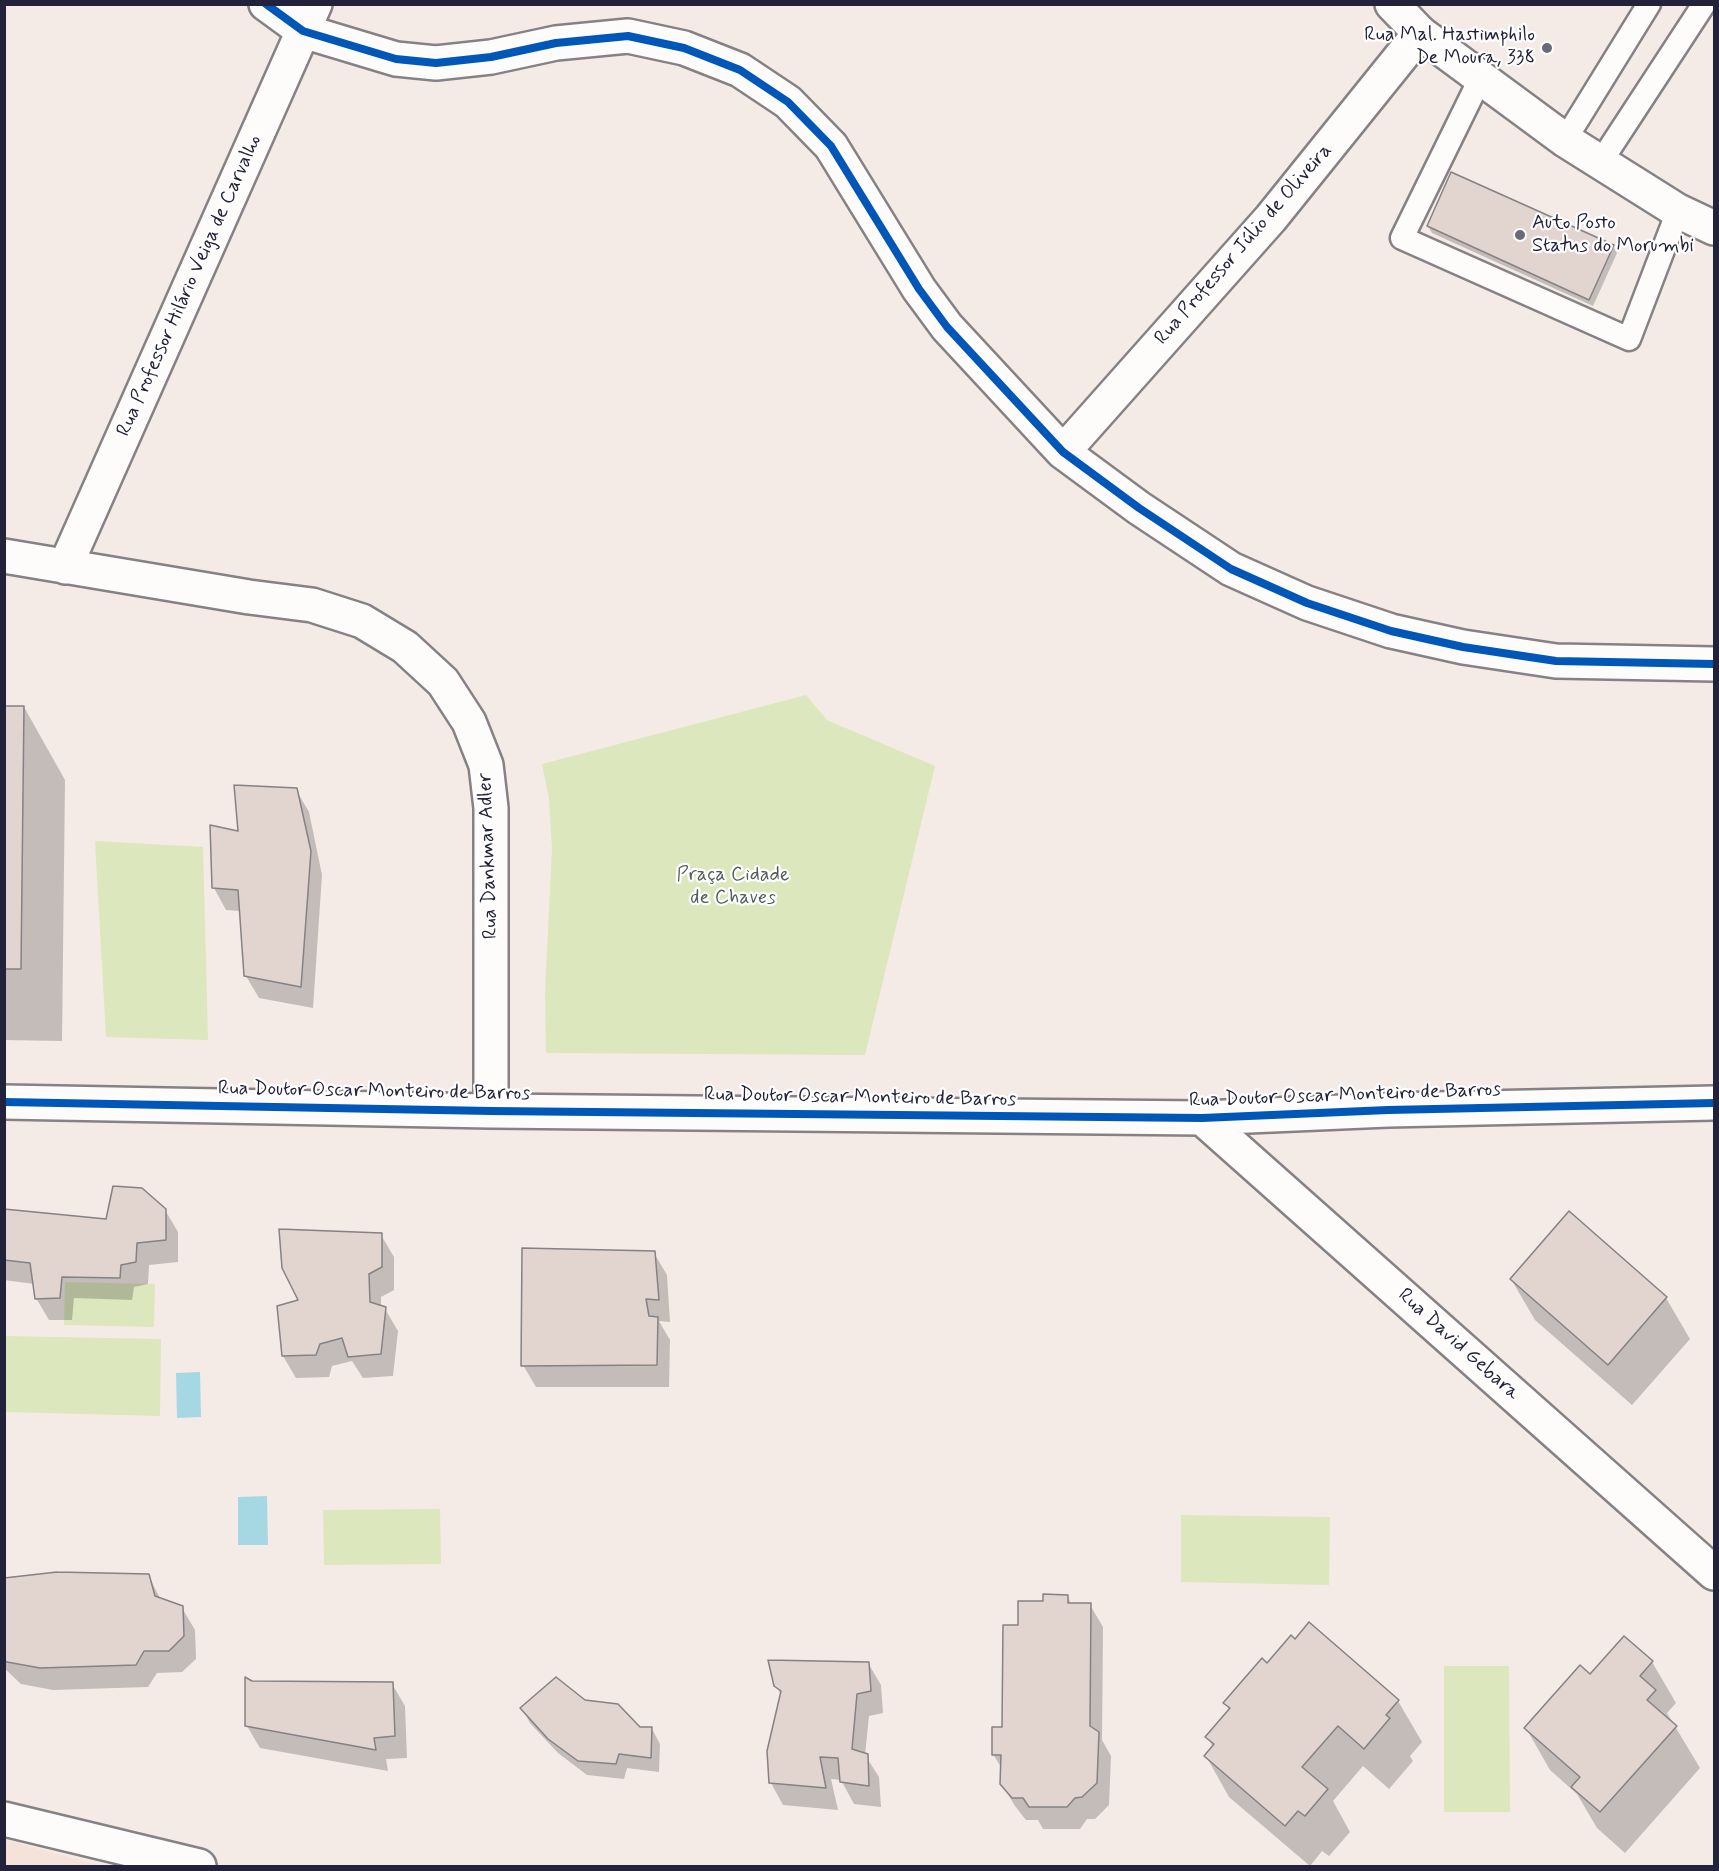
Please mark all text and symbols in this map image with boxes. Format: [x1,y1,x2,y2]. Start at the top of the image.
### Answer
place label: Rua Mal. Hastimphilo De Moura, 338 [1364,24,1535,71]
marker: Rua Mal. Hastimphilo De Moura, 338 [1540,41,1554,55]
street label: Rua Professor Hilário Veiga de Carvalho [112,132,268,440]
street label: Rua Professor Júlio de Oliveira [1150,140,1338,350]
place label: Auto Posto Status do Morumbi [1532,212,1694,259]
marker: Auto Posto Status do Morumbi [1513,228,1527,242]
street label: Rua Dankmar Adler [474,772,504,940]
park label: Praça Cidade de Chaves [677,864,789,911]
street label: Rua Doutor Oscar Monteiro de Barros [218,1077,530,1107]
street label: Rua Doutor Oscar Monteiro de Barros [1189,1079,1501,1113]
street label: Rua Doutor Oscar Monteiro de Barros [704,1083,1016,1113]
street label: Rua David Gebara [1392,1284,1524,1406]

